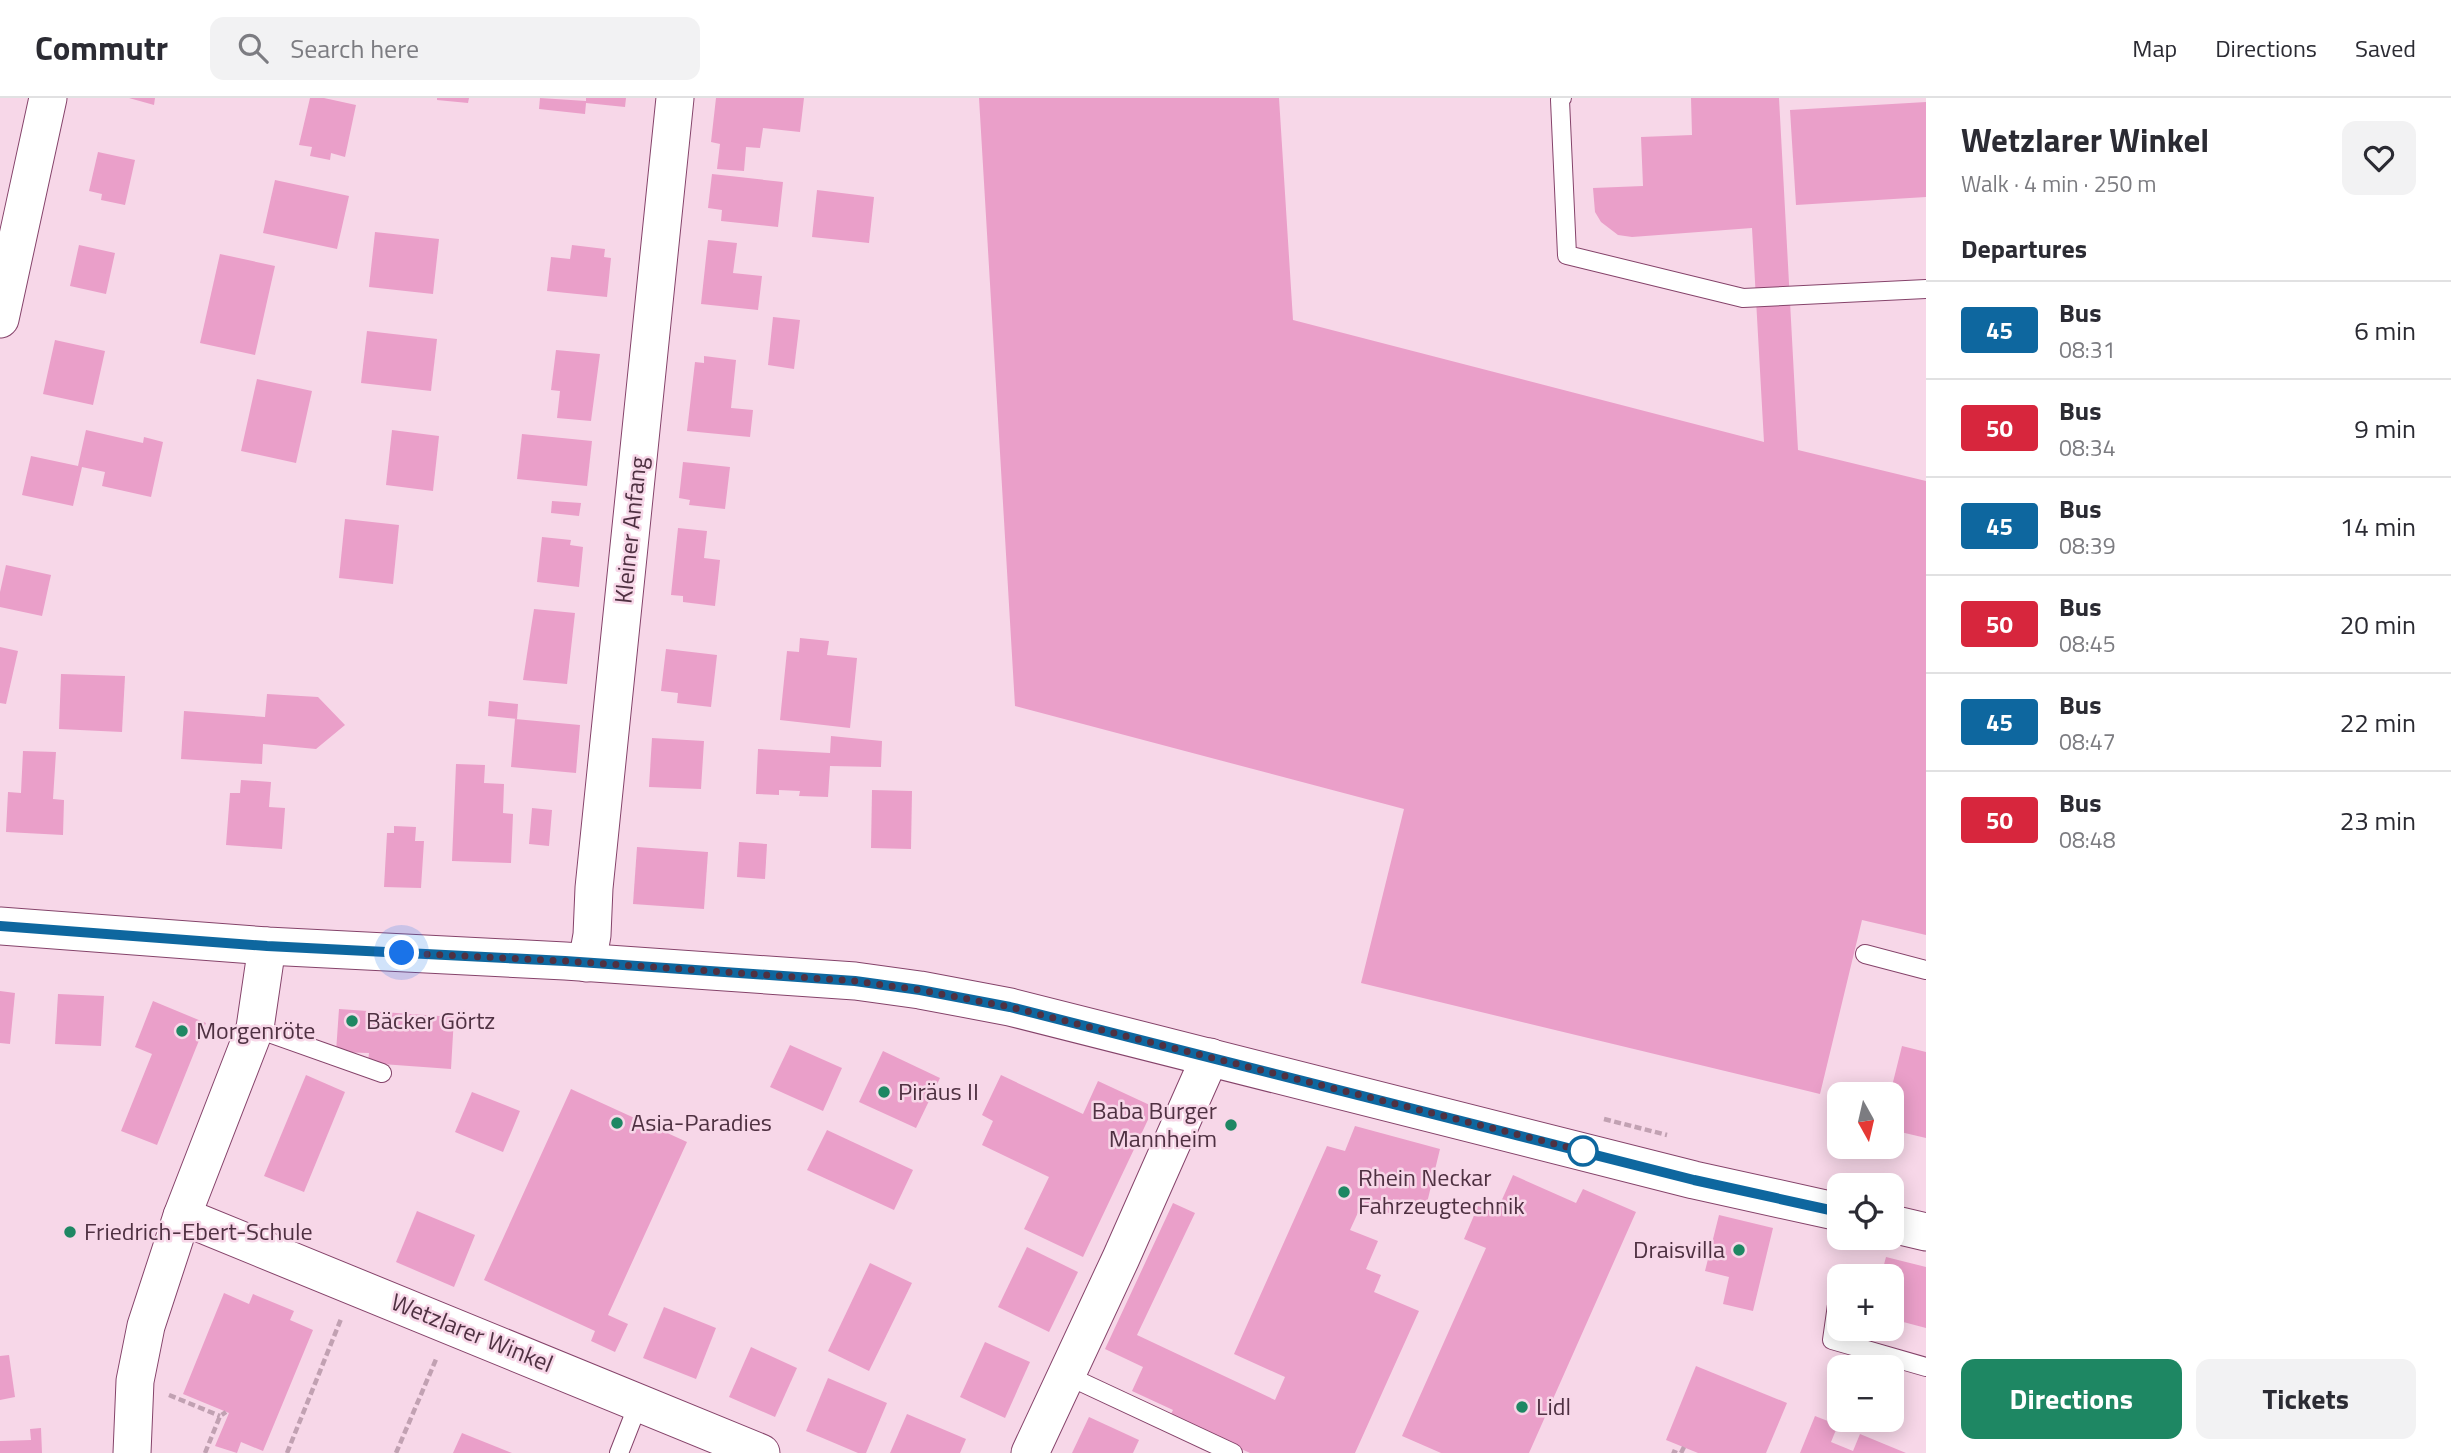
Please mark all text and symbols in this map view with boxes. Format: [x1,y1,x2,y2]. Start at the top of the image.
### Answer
search box [210,17,700,80]
text: Commutr [35,23,168,73]
icon: search [234,29,272,67]
text: Search here [290,29,419,68]
text: Map [2132,30,2177,66]
text: Directions [2215,30,2317,66]
text: Saved [2355,30,2416,66]
text: Wetzlarer Winkel [1961,115,2209,165]
button: heart [2342,121,2416,195]
text: Walk · 4 min · 250 m [1961,166,2157,201]
text: Departures [1961,229,2087,268]
text: Bus [2059,293,2101,332]
text: 6 min [2354,311,2416,350]
text: 45 [1986,312,2013,348]
text: 08:31 [2059,332,2116,367]
text: Bus [2059,391,2101,430]
text: 9 min [2354,409,2416,448]
text: 50 [1986,410,2013,446]
text: 08:34 [2059,430,2116,465]
street label: Kleiner Anfang [604,455,656,605]
text: Bus [2059,489,2101,528]
text: 14 min [2340,507,2416,546]
text: 45 [1986,508,2013,544]
text: 08:39 [2059,528,2116,563]
text: Bus [2059,587,2101,626]
text: 20 min [2340,605,2416,644]
text: 50 [1986,606,2013,642]
text: 08:45 [2059,626,2116,661]
text: Bus [2059,685,2101,724]
text: 22 min [2340,703,2416,742]
text: 45 [1986,704,2013,740]
text: 08:47 [2059,724,2116,759]
text: Bus [2059,783,2101,822]
text: 23 min [2340,801,2416,840]
text: 50 [1986,802,2013,838]
text: 08:48 [2059,822,2116,857]
your location [384,935,419,970]
place label: Bäcker Görtz [366,1002,495,1038]
place label: Morgenröte [196,1012,315,1048]
marker: Bäcker Görtz [344,1013,360,1029]
marker: Morgenröte [174,1023,190,1039]
place label: Piräus II [898,1073,979,1109]
north arrow [1827,1082,1904,1158]
map controls [1827,1082,1904,1432]
marker: Piräus II [876,1084,892,1100]
place label: Baba Burger Mannheim [1092,1092,1217,1156]
place label: Asia-Paradies [631,1104,772,1140]
marker: Asia-Paradies [609,1115,625,1131]
marker: Baba Burger Mannheim [1223,1117,1239,1133]
unlabelled marker [1568,1136,1598,1166]
place label: Rhein Neckar Fahrzeugtechnik [1358,1159,1525,1223]
button: locate [1827,1173,1904,1250]
marker: Rhein Neckar Fahrzeugtechnik [1336,1184,1352,1200]
place label: Friedrich-Ebert-Schule [84,1213,313,1249]
marker: Friedrich-Ebert-Schule [62,1224,78,1240]
place label: Draisvilla [1633,1231,1725,1267]
marker: Draisvilla [1731,1242,1747,1258]
button: + [1827,1264,1904,1341]
street label: Wetzlarer Winkel [386,1283,559,1381]
button: − [1827,1355,1904,1432]
button: Directions [1961,1359,2182,1439]
button: Tickets [2196,1359,2416,1439]
place label: Lidl [1536,1388,1571,1424]
marker: Lidl [1514,1399,1530,1415]

